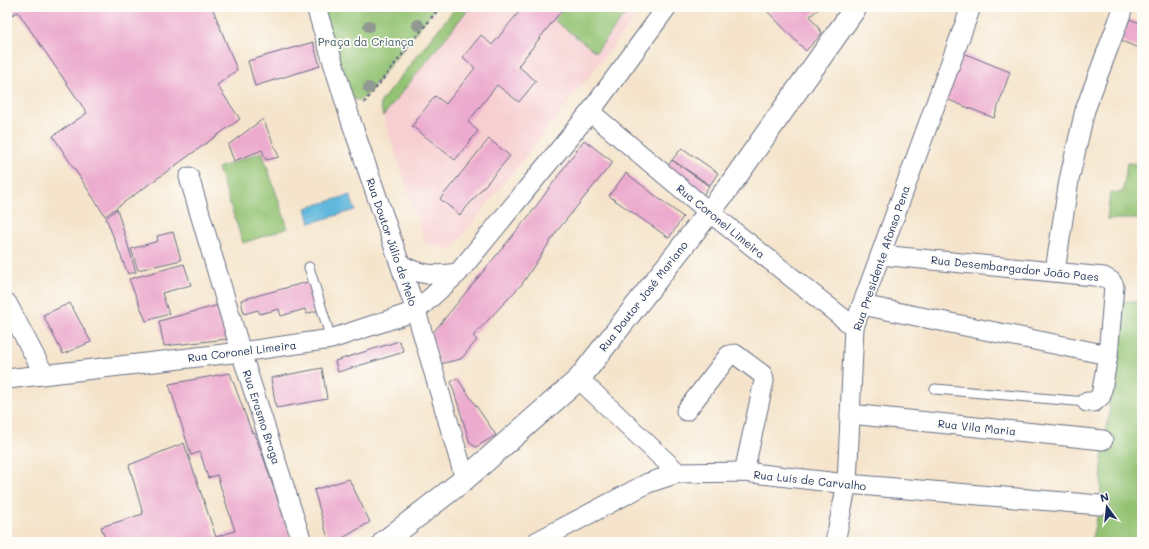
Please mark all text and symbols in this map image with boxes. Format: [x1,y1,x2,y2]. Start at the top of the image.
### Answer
park label: Praça da Criança [318,34,414,49]
street label: Rua Doutor Júlio de Melo [363,176,421,308]
street label: Rua Coronel Limeira [674,181,768,261]
street label: Rua Presidente Afonso Pena [849,183,913,333]
street label: Rua Doutor José Mariano [595,237,691,354]
street label: Rua Desembargador João Paes [930,252,1100,284]
street label: Rua Coronel Limeira [187,337,297,365]
street label: Rua Erasmo Braga [240,368,284,466]
street label: Rua Vila Maria [937,415,1017,439]
street label: Rua Luís de Carvalho [753,467,868,493]
north arrow [1087,487,1127,527]
text: N [1098,489,1110,505]

